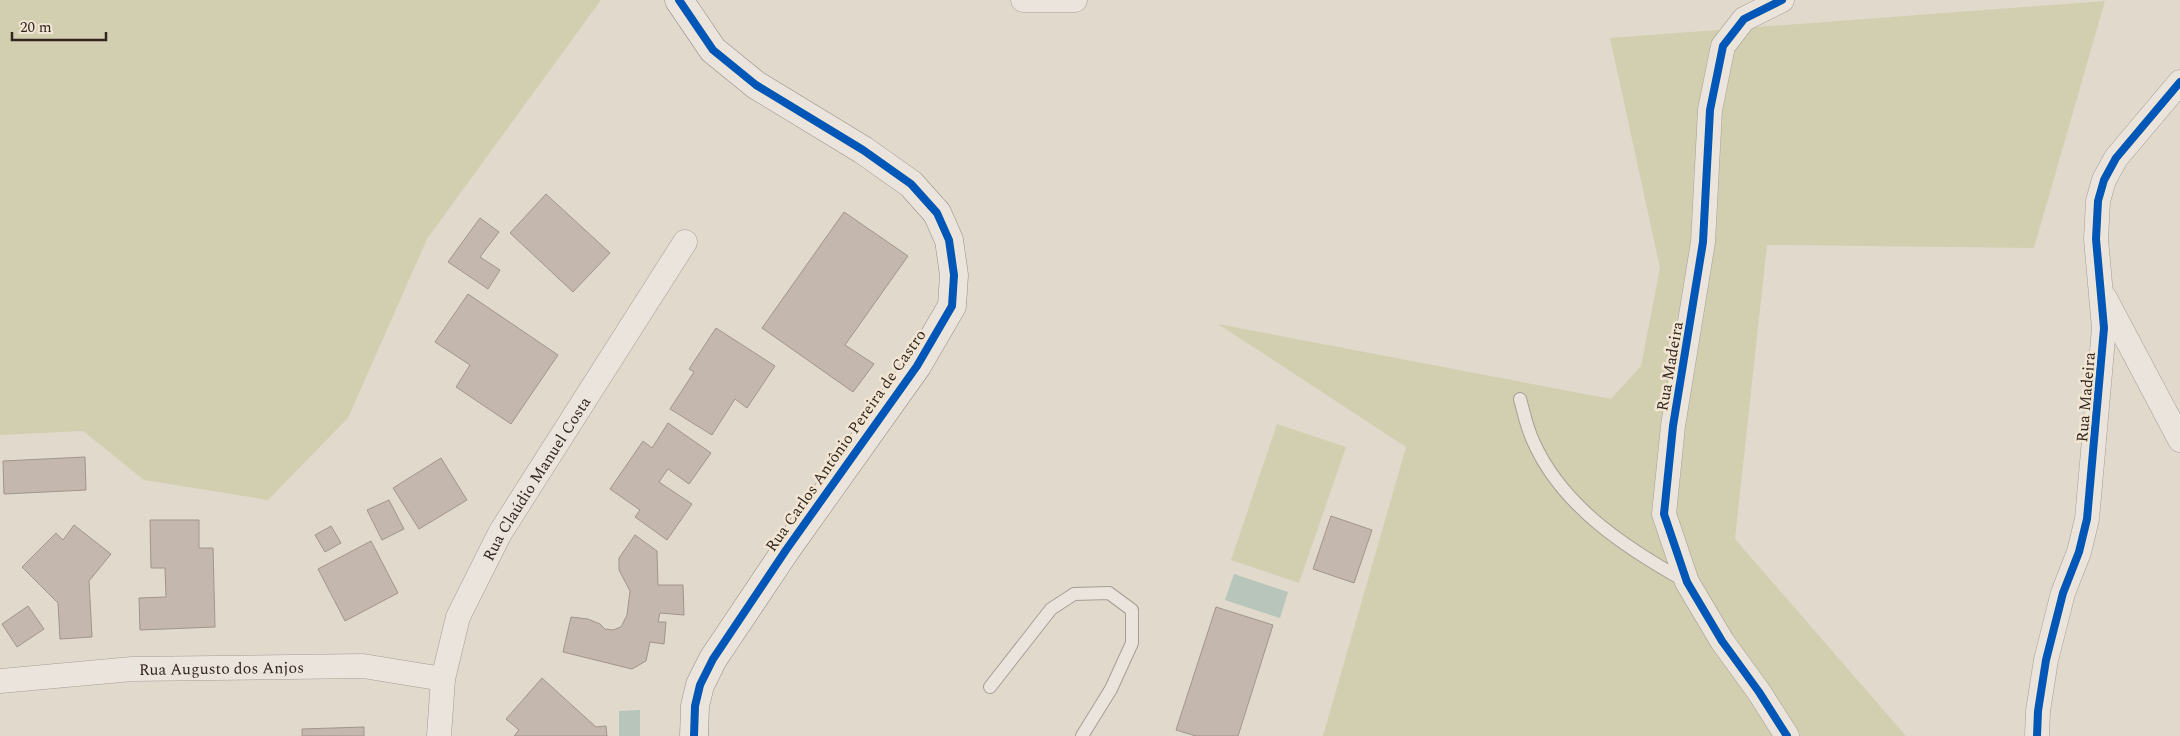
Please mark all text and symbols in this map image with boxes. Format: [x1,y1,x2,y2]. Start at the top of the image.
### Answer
scale bar [12,10,106,42]
text: 20 m [20,16,52,39]
street label: Rua Madeira [1650,319,1690,413]
street label: Rua Carlos Antônio Pereira de Castro [760,324,932,557]
street label: Rua Madeira [2070,351,2102,443]
street label: Rua Claúdio Manuel Costa [477,392,597,565]
street label: Rua Augusto dos Anjos [139,656,304,682]

